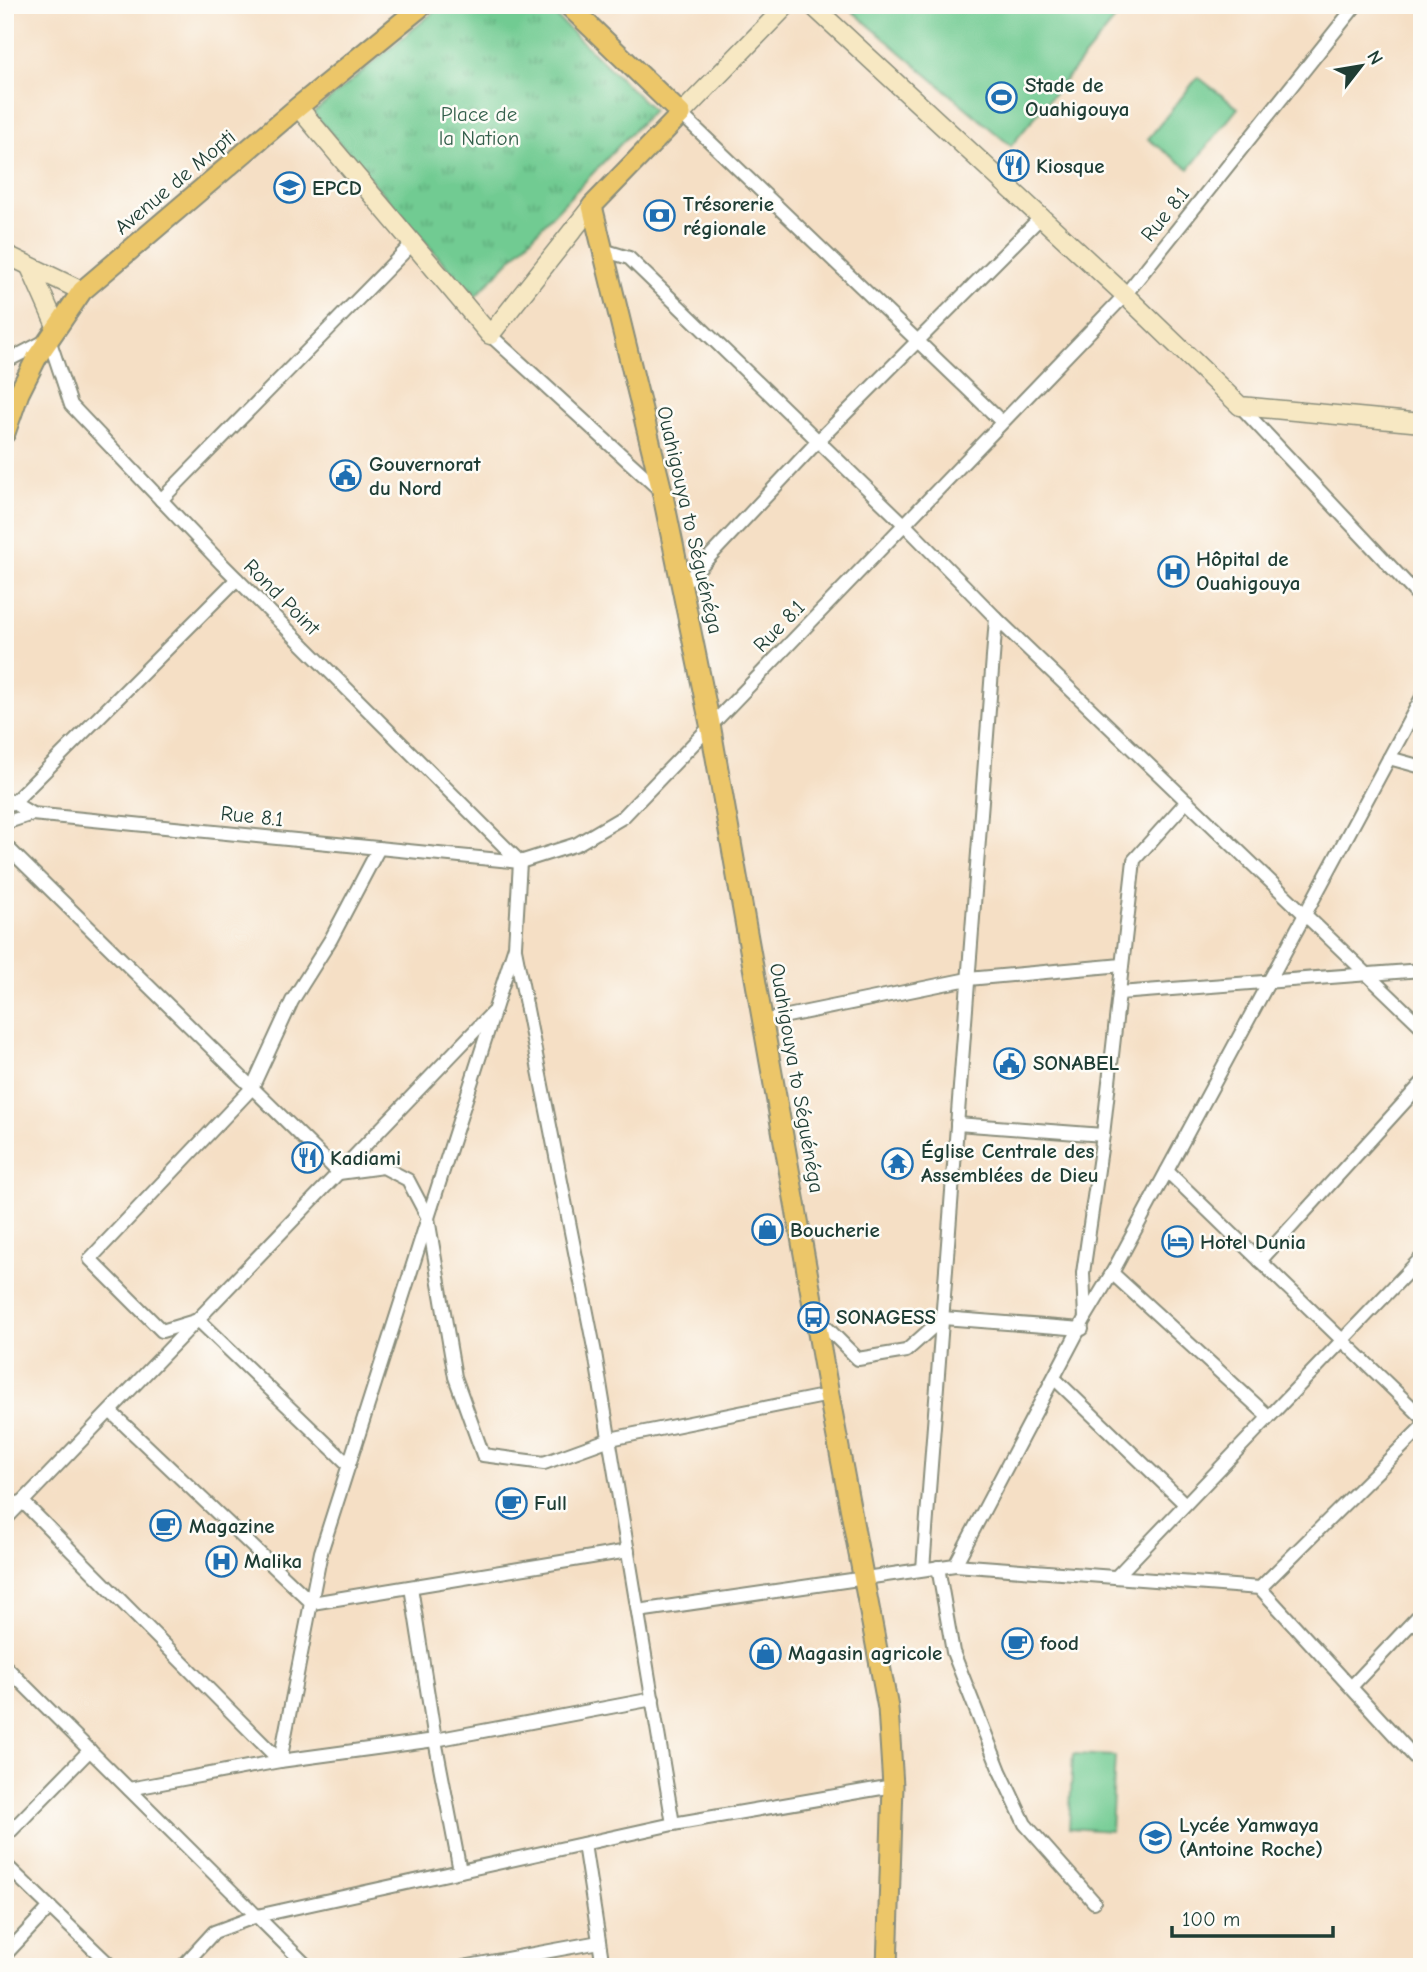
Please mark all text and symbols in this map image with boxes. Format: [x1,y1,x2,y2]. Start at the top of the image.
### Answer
north arrow [1326,32,1396,102]
text: N [1362,47,1387,69]
place label: Stade de Ouahigouya [1025,73,1129,121]
sports icon: Stade de Ouahigouya [985,80,1019,114]
park label: Place de la Nation [439,102,519,150]
street label: Avenue de Mopti [110,125,240,239]
restaurant icon: Kiosque [996,149,1030,183]
place label: Kiosque [1036,154,1105,178]
school or university icon: EPCD [272,171,306,205]
place label: EPCD [312,176,362,200]
street label: Rue 8.1 [1136,182,1194,246]
place label: Trésorerie régionale [683,192,774,240]
bank icon: Trésorerie régionale [643,199,677,233]
street label: Ouahigouya to Séguénéga [652,404,728,636]
place label: Gouvernorat du Nord [369,452,482,500]
public building icon: Gouvernorat du Nord [329,459,363,493]
place label: Hôpital de Ouahigouya [1196,547,1300,595]
street label: Rond Point [239,554,326,641]
hospital icon: Hôpital de Ouahigouya [1156,554,1190,588]
street label: Rue 8.1 [748,595,810,657]
street label: Rue 8.1 [219,801,285,831]
street label: Ouahigouya to Séguénéga [765,961,829,1195]
public building icon: SONABEL [993,1046,1027,1080]
place label: SONABEL [1033,1051,1119,1075]
place label: Église Centrale des Assemblées de Dieu [921,1139,1099,1187]
restaurant icon: Kadiami [290,1141,324,1175]
place label: Kadiami [330,1146,401,1170]
temple icon: Église Centrale des Assemblées de Dieu [881,1146,915,1180]
shop icon: Boucherie [750,1213,784,1247]
place label: Boucherie [790,1218,880,1242]
hotel icon: Hotel Dunia [1160,1225,1194,1259]
place label: Hotel Dunia [1200,1230,1306,1254]
bus stop icon: SONAGESS [796,1300,830,1334]
place label: SONAGESS [836,1305,936,1329]
cafe icon: Full [494,1486,528,1520]
place label: Full [534,1491,567,1515]
cafe icon: Magazine [149,1509,183,1543]
place label: Magazine [189,1514,275,1538]
hospital icon: Malika [204,1544,238,1578]
place label: Malika [244,1549,302,1573]
cafe icon: food [1000,1626,1034,1660]
place label: food [1039,1631,1079,1655]
shop icon: Magasin agricole [748,1636,782,1670]
place label: Magasin agricole [788,1641,942,1665]
place label: Lycée Yamwaya (Antoine Roche) [1179,1813,1323,1861]
school or university icon: Lycée Yamwaya (Antoine Roche) [1139,1820,1173,1854]
scale bar [1172,1895,1332,1939]
text: 100 m [1182,1907,1240,1931]

